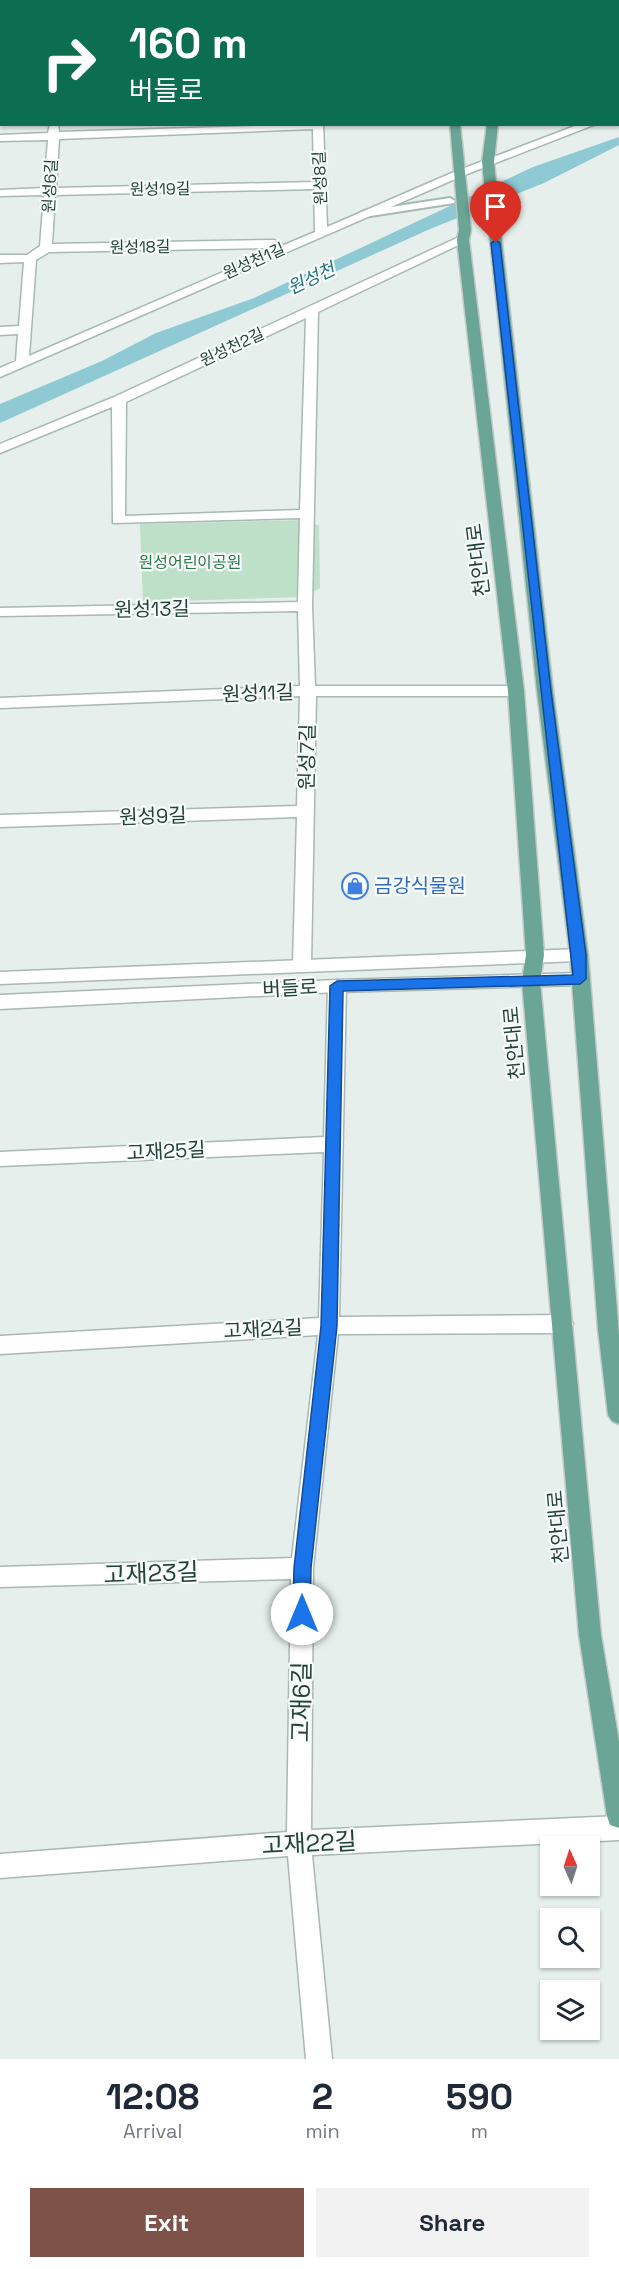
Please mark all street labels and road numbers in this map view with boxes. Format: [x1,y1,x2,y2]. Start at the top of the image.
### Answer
street label: 원성8길 [309,151,331,205]
street label: 원성6길 [38,159,62,213]
street label: 원성19길 [130,178,190,200]
street label: 원성18길 [109,236,171,258]
street label: 원성천1길 [220,238,288,284]
street label: 원성천2길 [197,323,267,371]
street label: 천안대로 [461,522,495,598]
street label: 원성13길 [114,595,190,623]
street label: 원성11길 [222,679,294,707]
street label: 원성7길 [293,724,321,790]
street label: 원성9길 [119,802,187,830]
street label: 버들로 [262,974,318,1002]
street label: 천안대로 [498,1005,530,1081]
street label: 고재25길 [126,1136,206,1166]
street label: 고재24길 [223,1314,303,1344]
street label: 천안대로 [542,1489,574,1565]
street label: 고재23길 [103,1556,199,1590]
street label: 고재6길 [285,1661,317,1743]
street label: 고재22길 [261,1825,357,1861]

